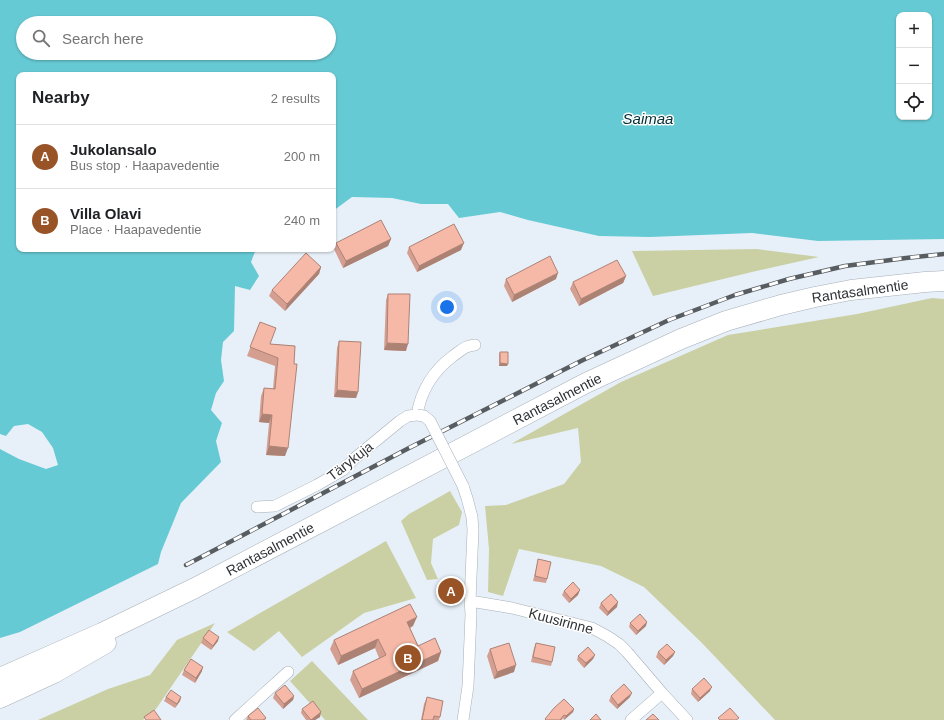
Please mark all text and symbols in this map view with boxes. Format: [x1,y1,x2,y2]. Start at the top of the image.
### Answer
map controls [896,12,932,120]
button: + [896,12,932,48]
search box [16,16,336,60]
icon: search [30,27,52,49]
text: Search here [62,30,144,47]
button: − [896,48,932,84]
button: locate [896,84,932,120]
text: Nearby [32,88,90,107]
text: 2 results [271,91,320,106]
water label: Saimaa [623,110,673,127]
text: Jukolansalo [70,141,157,158]
text: A [40,149,50,164]
text: 200 m [284,149,320,164]
text: Bus stop · Haapavedentie [70,158,220,173]
text: Villa Olavi [70,205,141,222]
text: B [40,213,50,228]
text: 240 m [284,213,320,228]
text: Place · Haapavedentie [70,222,202,237]
street label: Rantasalmentie [811,276,909,306]
your location [437,297,457,317]
street label: Rantasalmentie [510,370,604,428]
street label: Tärykuja [324,438,376,484]
street label: Rantasalmentie [223,519,317,579]
pin: A [438,576,464,606]
street label: Kuusirinne [527,605,595,637]
pin: B [395,643,421,673]

